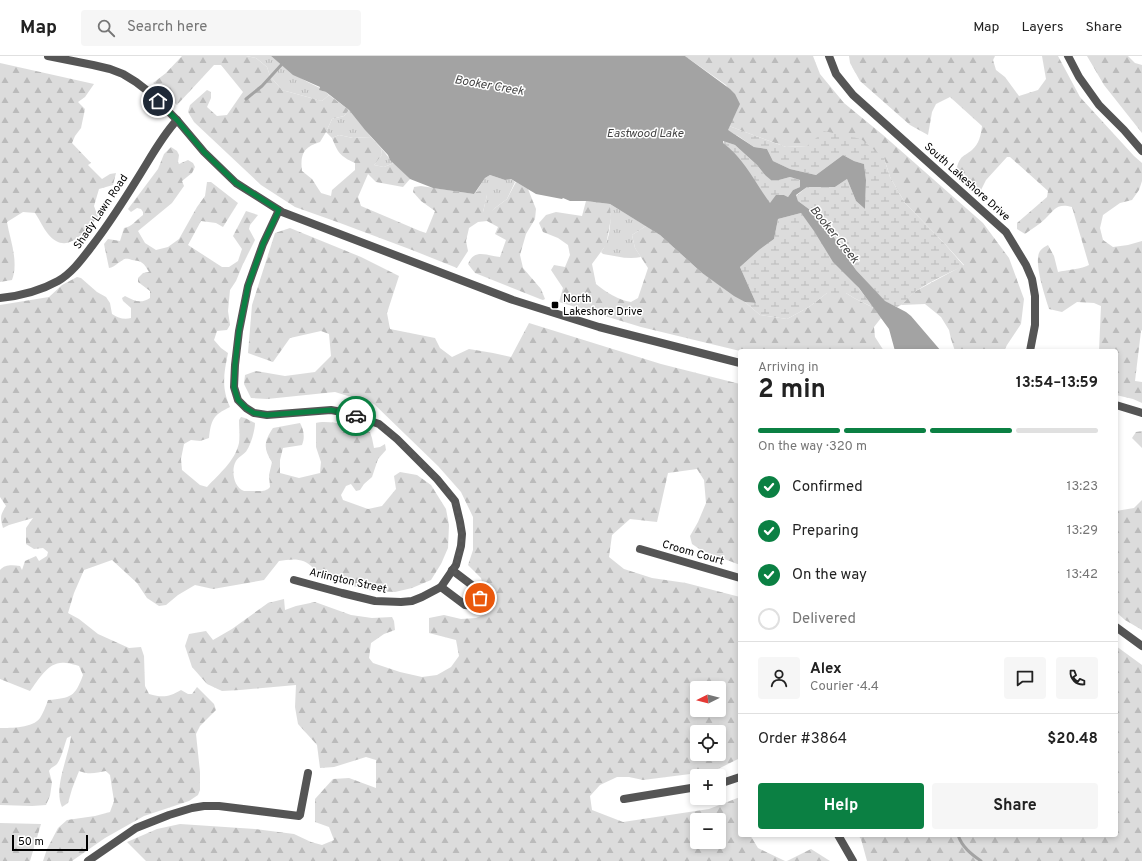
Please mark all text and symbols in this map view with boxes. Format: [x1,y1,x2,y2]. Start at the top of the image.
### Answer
search box [81,10,361,46]
text: Map [20,16,57,40]
icon: search [95,17,117,39]
text: Search here [127,18,207,37]
text: Map [973,19,999,36]
text: Layers [1021,19,1063,36]
text: Share [1085,19,1122,36]
water label: Booker Creek [453,72,526,100]
pin [141,84,175,118]
icon: home [147,90,169,112]
water label: Eastwood Lake [607,126,684,142]
street label: South Lakeshore Drive [921,140,1013,224]
street label: Shady Lawn Road [71,172,131,252]
water label: Booker Creek [806,203,863,268]
place label: North Lakeshore Drive [563,292,643,319]
marker: North Lakeshore Drive [550,300,560,310]
text: Arriving in [758,360,819,376]
text: 2 min [758,374,826,407]
text: 13:54–13:59 [1016,374,1098,393]
courier [336,396,376,436]
icon: car [345,405,367,427]
text: On the way · 320 m [758,439,867,455]
icon: check [758,476,780,498]
text: Confirmed [792,478,863,497]
text: 13:23 [1067,479,1098,495]
icon: check [758,520,780,542]
text: Preparing [792,522,859,541]
text: 13:29 [1067,523,1098,539]
street label: Croom Court [660,538,726,568]
icon: check [758,564,780,586]
street label: Arlington Street [308,565,388,597]
text: On the way [792,566,867,585]
text: 13:42 [1066,567,1098,583]
pin [463,581,497,615]
icon: bag [469,587,491,609]
text: Delivered [792,610,856,629]
button: person [758,657,800,699]
button: chat [1004,657,1046,699]
button: phone [1056,657,1098,699]
text: Alex [810,660,842,679]
text: Courier · 4.4 [810,679,879,695]
north arrow [690,681,726,717]
map controls [690,681,726,849]
button: locate [690,725,726,761]
text: Order #3864 [758,730,847,749]
text: $20.48 [1047,730,1098,749]
button: + [690,769,726,805]
button: Help [758,783,924,829]
button: Share [932,783,1098,829]
button: − [690,813,726,849]
scale bar [12,833,88,852]
text: 50 m [18,835,44,849]

